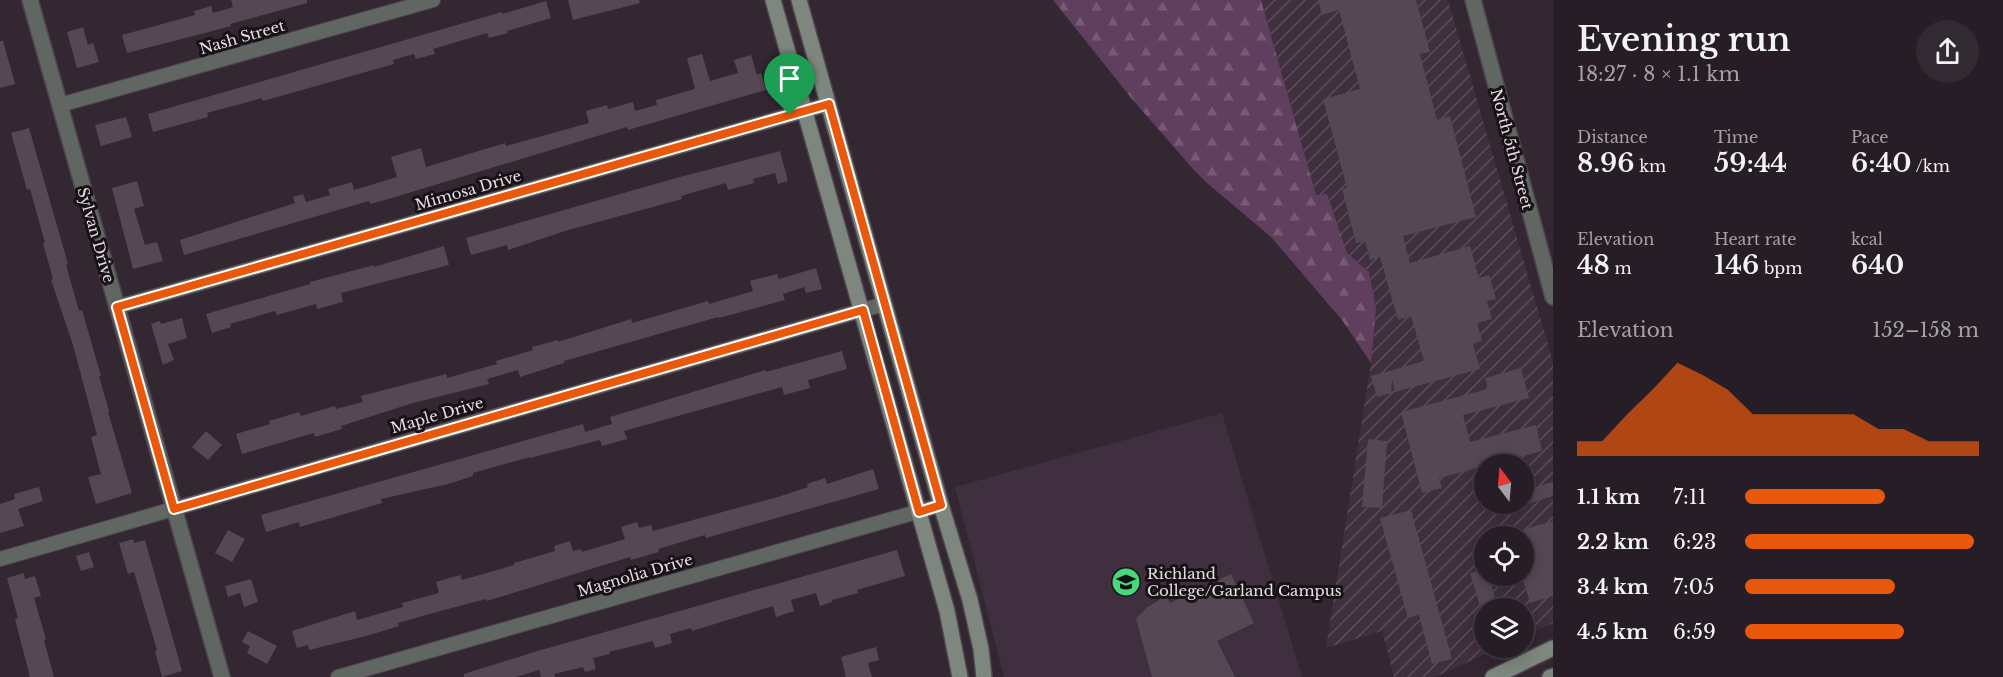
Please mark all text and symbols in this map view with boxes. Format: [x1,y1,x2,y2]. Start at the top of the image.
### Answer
street label: Nash Street [197,16,287,58]
text: Evening run [1577,19,1791,60]
button: share [1916,20,1979,83]
pin [764,53,815,115]
icon: arrive [773,62,806,95]
text: 18:27 · 8 × 1.1 km [1577,62,1740,86]
street label: North 5th Street [1487,87,1537,212]
text: Distance [1577,127,1648,147]
text: Time [1714,127,1758,147]
text: Pace [1851,127,1888,147]
text: 8.96 [1577,147,1635,179]
text: 59:44 [1714,147,1787,179]
text: 6:40 [1851,147,1912,179]
text: km [1635,156,1666,176]
text: /km [1912,156,1950,176]
street label: Mimosa Drive [413,166,523,214]
street label: Sylvan Drive [73,185,119,285]
text: Elevation [1577,229,1654,249]
text: Heart rate [1714,229,1796,249]
text: kcal [1851,229,1883,249]
text: 48 [1577,249,1610,281]
text: 146 [1714,249,1759,281]
text: 640 [1851,249,1904,281]
text: m [1610,258,1632,278]
text: bpm [1759,258,1802,278]
text: Elevation [1577,318,1674,342]
text: 152–158 m [1872,318,1979,342]
street label: Maple Drive [388,393,486,437]
north arrow [1474,454,1534,514]
map controls [1474,454,1534,658]
text: 1.1 km [1577,485,1640,509]
text: 7:11 [1673,485,1707,509]
button: locate [1474,526,1534,586]
text: 2.2 km [1577,530,1649,554]
text: 6:23 [1673,530,1716,554]
street label: Magnolia Drive [575,549,695,601]
place label: Richland College/Garland Campus [1147,564,1342,600]
school or university icon: Richland College/Garland Campus [1110,566,1142,598]
text: 3.4 km [1577,575,1649,599]
text: 7:05 [1673,575,1714,599]
button: layers [1474,598,1534,658]
text: 4.5 km [1577,620,1648,644]
text: 6:59 [1673,620,1716,644]

